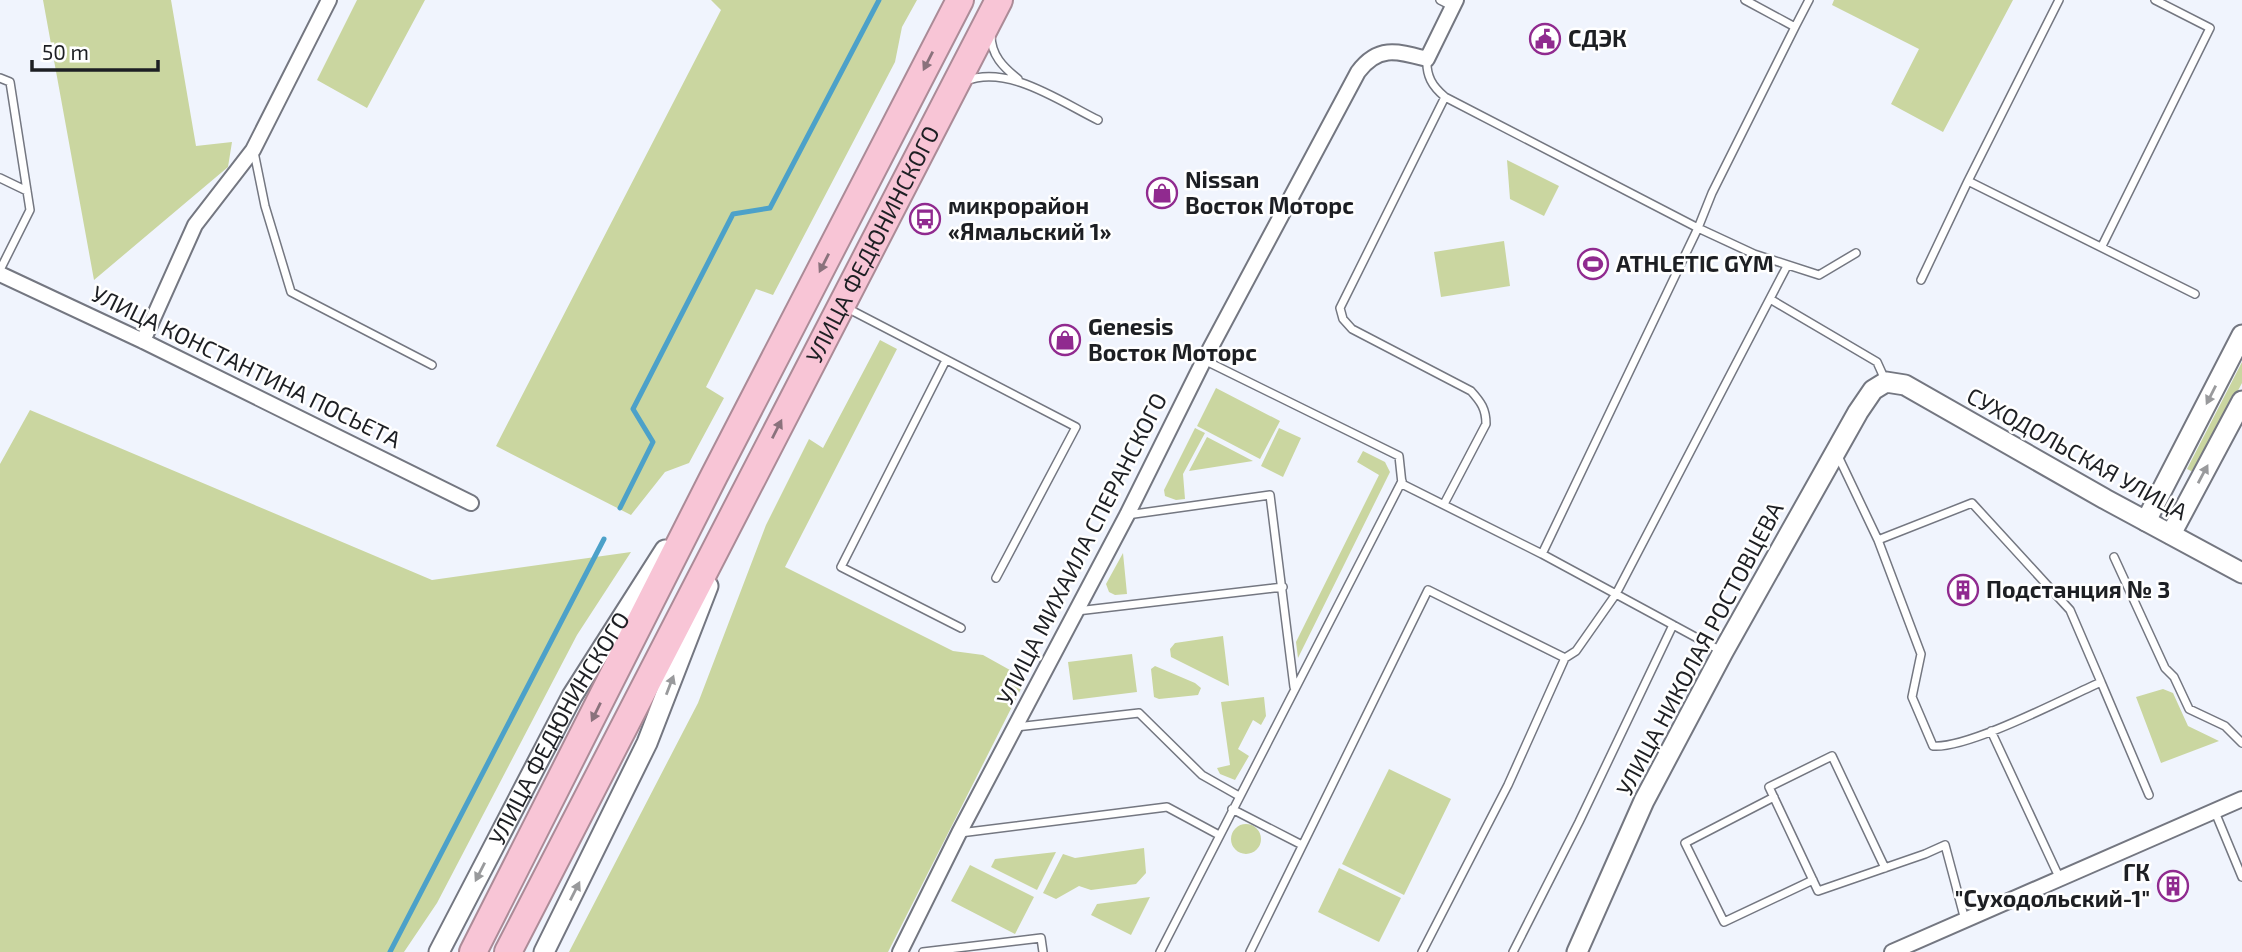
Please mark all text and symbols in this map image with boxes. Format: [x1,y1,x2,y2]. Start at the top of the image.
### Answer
public building icon: СДЭК [1528,22,1562,56]
place label: СДЭК [1568,24,1627,52]
scale bar [32,28,158,72]
text: 50 m [42,39,89,64]
one-way arrow [923,51,934,71]
street label: УЛИЦА ФЕДЮНИНСКОГО [799,121,945,367]
place label: Nissan Восток Моторс [1185,165,1354,219]
shop icon: Nissan Восток Моторс [1145,176,1179,210]
place label: микрорайон «Ямальский 1» [948,191,1112,245]
bus stop icon: микрорайон «Ямальский 1» [908,202,942,236]
sports icon: ATHLETIC GYM [1576,247,1610,281]
place label: ATHLETIC GYM [1616,249,1774,277]
one-way arrow [818,253,829,273]
street label: УЛИЦА КОНСТАНТИНА ПОСЬЕТА [87,279,406,454]
place label: Genesis Восток Моторс [1088,312,1257,366]
shop icon: Genesis Восток Моторс [1048,323,1082,357]
street label: СУХОДОЛЬСКАЯ УЛИЦА [1962,381,2193,526]
one-way arrow [2205,385,2216,405]
street label: УЛИЦА МИХАИЛА СПЕРАНСКОГО [990,388,1172,709]
one-way arrow [772,419,783,439]
one-way arrow [2197,464,2208,484]
street label: УЛИЦА НИКОЛАЯ РОСТОВЦЕВА [1610,496,1789,800]
building icon: Подстанция № 3 [1946,573,1980,607]
place label: Подстанция № 3 [1986,575,2170,603]
street label: УЛИЦА ФЕДЮНИНСКОГО [482,606,635,849]
one-way arrow [664,674,675,695]
one-way arrow [590,702,601,722]
place label: ГК "Суходольский-1" [1955,858,2150,912]
one-way arrow [474,862,486,882]
building icon: ГК "Суходольский-1" [2156,869,2190,903]
one-way arrow [569,881,580,901]

